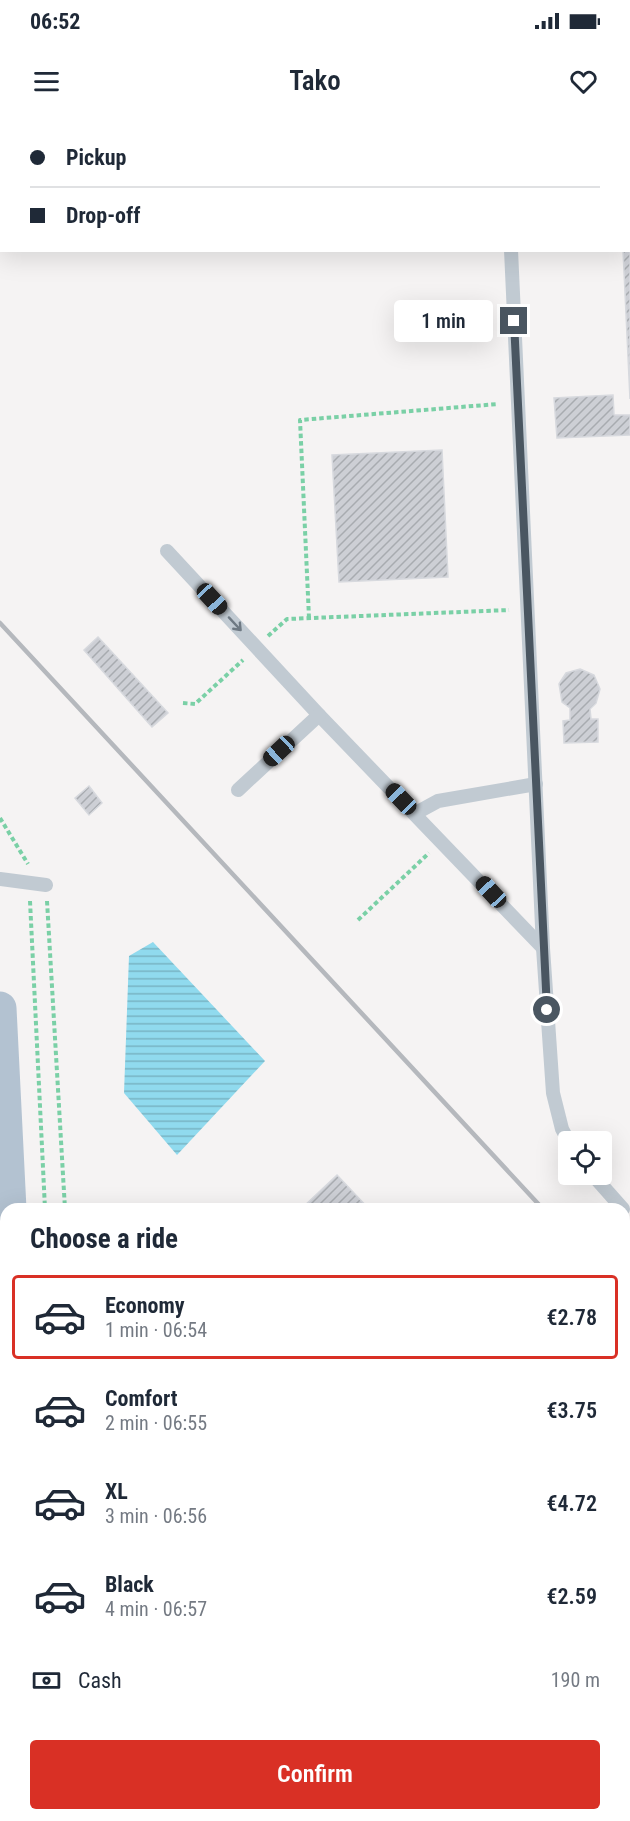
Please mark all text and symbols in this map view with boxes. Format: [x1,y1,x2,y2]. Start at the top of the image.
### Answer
text: 06:52 [30,9,81,34]
icon: menu [30,65,63,98]
text: Tako [289,65,341,97]
icon: heart [567,65,600,98]
text: Pickup [66,145,126,170]
text: Drop-off [66,203,140,228]
callout: 1 min [394,300,493,342]
route end [500,307,527,334]
text: 1 min [421,309,466,333]
car [193,580,231,618]
one-way arrow [228,617,243,632]
car [260,732,298,770]
car [382,780,420,818]
car [472,873,510,911]
route start [533,996,560,1023]
map controls [558,1131,612,1185]
button: locate [558,1131,612,1185]
text: Choose a ride [30,1223,178,1255]
icon: car [33,1290,87,1344]
text: Economy [105,1293,185,1318]
text: €2.78 [546,1305,597,1330]
text: 1 min · 06:54 [105,1318,207,1342]
icon: car [33,1383,87,1437]
text: Comfort [105,1386,178,1411]
text: €3.75 [546,1398,597,1423]
text: 2 min · 06:55 [105,1411,207,1435]
icon: car [33,1476,87,1530]
text: XL [105,1479,128,1504]
text: €4.72 [546,1491,597,1516]
text: 3 min · 06:56 [105,1504,207,1528]
icon: car [33,1569,87,1623]
text: Black [105,1572,154,1597]
text: €2.59 [546,1584,597,1609]
text: 4 min · 06:57 [105,1597,207,1621]
icon: cash [30,1664,63,1697]
text: Cash [78,1668,122,1693]
text: 190 m [551,1668,600,1692]
button: Confirm [30,1740,600,1809]

